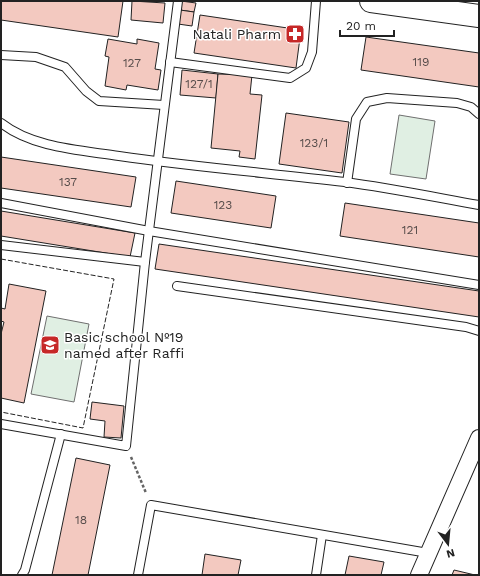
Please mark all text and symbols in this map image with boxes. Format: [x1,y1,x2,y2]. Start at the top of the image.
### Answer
scale bar [340,12,394,38]
text: 20 m [346,19,376,33]
pharmacy icon: Natali Pharm [284,23,306,45]
place label: Natali Pharm [192,26,281,42]
house number: 119 [413,55,429,69]
house number: 127 [123,56,141,70]
house number: 127/1 [185,77,213,91]
house number: 123/1 [300,136,328,150]
house number: 137 [59,175,77,189]
house number: 123 [214,198,232,212]
house number: 121 [402,223,418,237]
place label: Basic school №19 named after Raffi [64,329,184,361]
school or university icon: Basic school №19 named after Raffi [39,334,61,356]
house number: 18 [75,513,87,527]
north arrow [428,524,468,564]
text: N [445,546,456,561]

